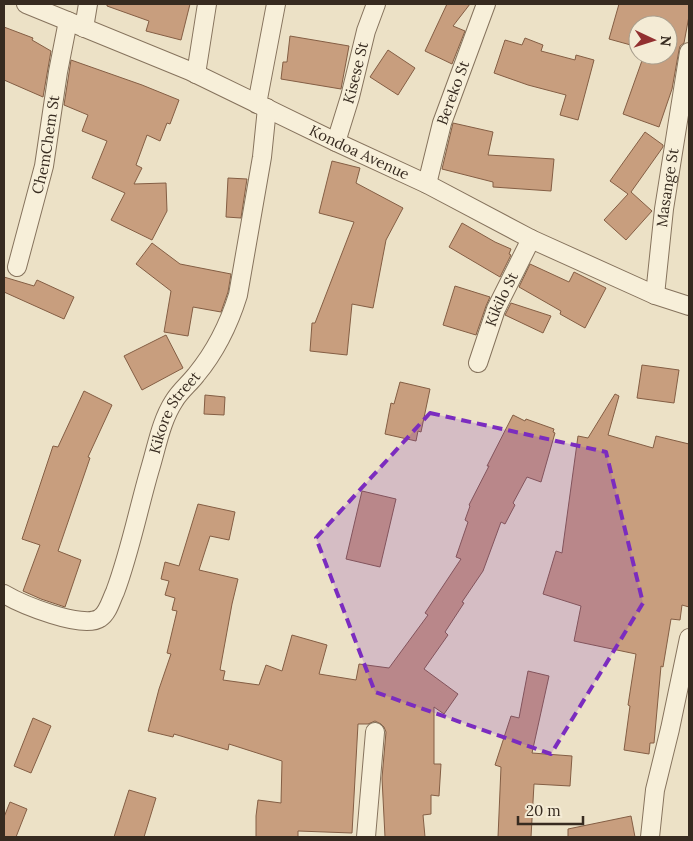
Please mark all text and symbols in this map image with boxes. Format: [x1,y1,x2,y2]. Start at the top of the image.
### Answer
north arrow [628,15,678,65]
text: N [657,35,675,47]
street label: Kisese St [339,40,372,106]
street label: Bereko St [432,58,473,127]
street label: ChemChem St [27,94,63,196]
street label: Kondoa Avenue [306,120,413,184]
street label: Masange St [652,147,683,228]
street label: Kikilo St [481,269,522,329]
street label: Kikore Street [145,367,204,456]
scale bar [518,794,583,826]
text: 20 m [526,801,561,820]

